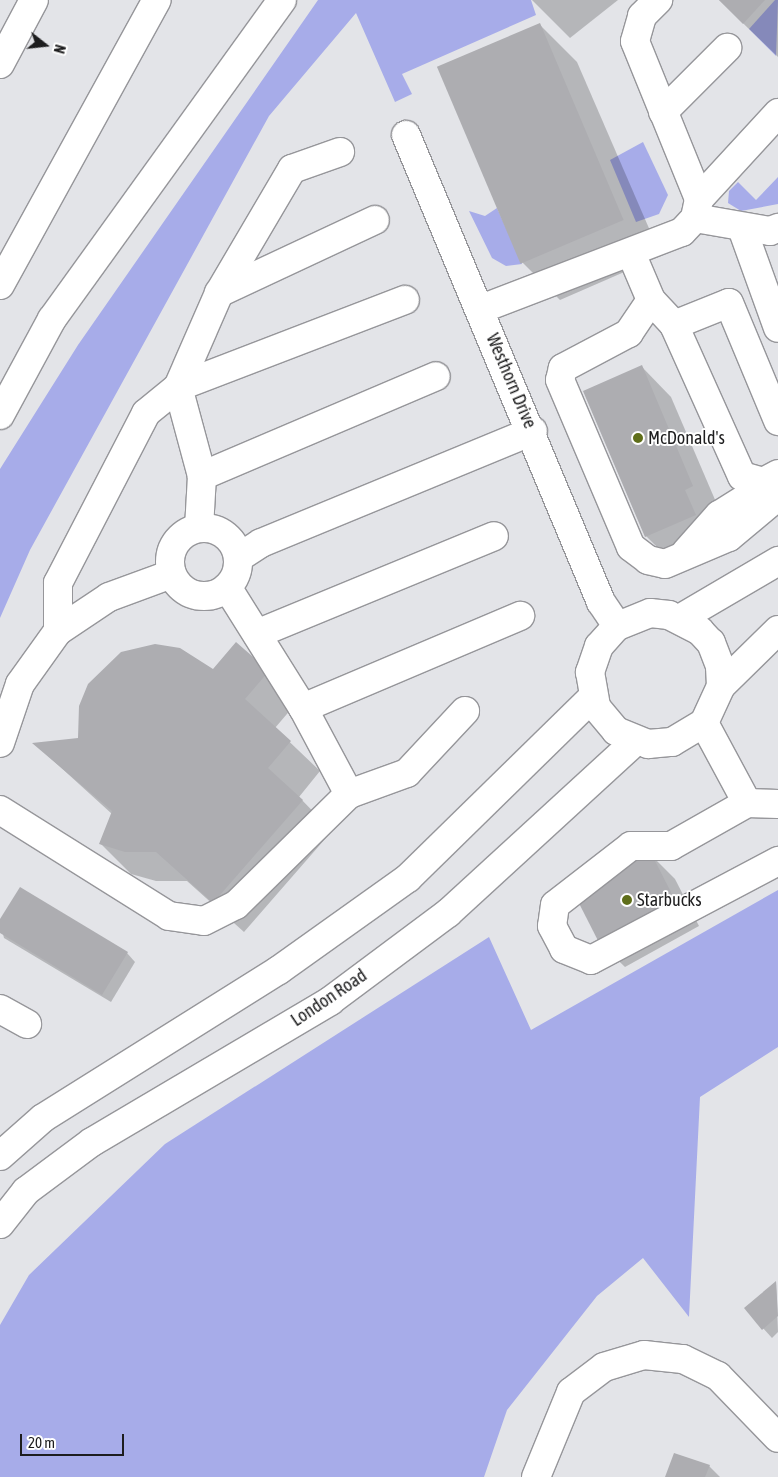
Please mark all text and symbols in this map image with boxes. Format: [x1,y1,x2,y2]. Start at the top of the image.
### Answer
north arrow [20,20,70,70]
text: N [51,43,68,55]
street label: Westhorn Drive [481,330,541,432]
place label: McDonald's [648,427,725,449]
marker: McDonald's [632,432,644,444]
place label: Starbucks [637,889,702,911]
marker: Starbucks [621,894,633,906]
street label: London Road [287,965,371,1031]
scale bar [22,1424,126,1456]
text: 20 m [28,1434,55,1451]

